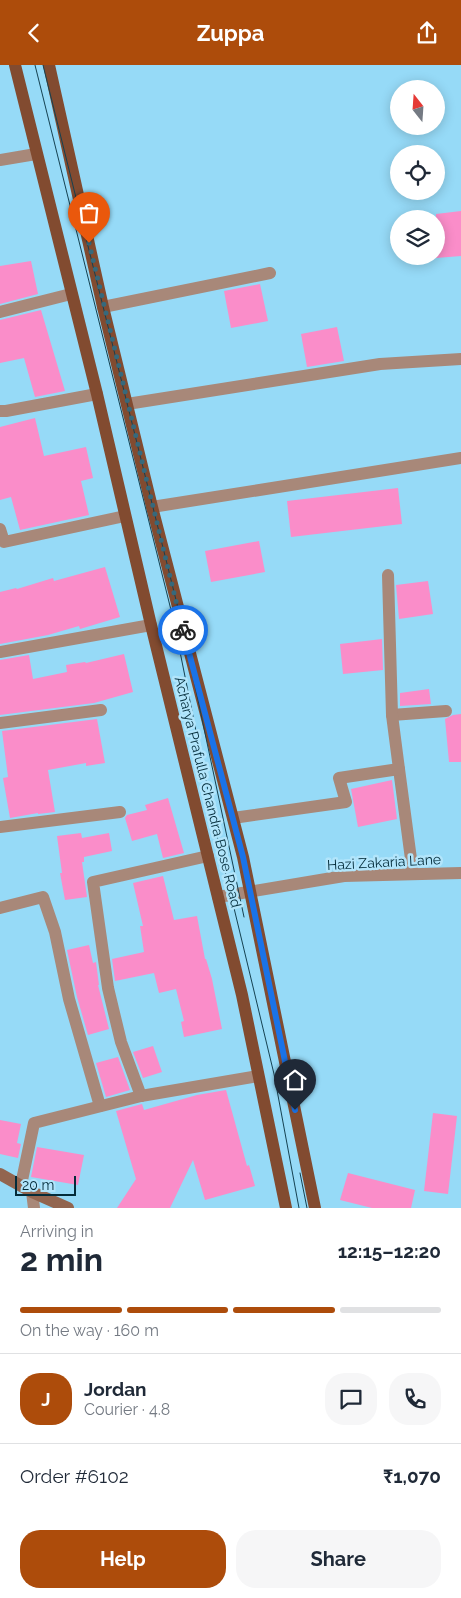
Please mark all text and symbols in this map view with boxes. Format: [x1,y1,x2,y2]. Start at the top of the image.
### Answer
icon: back [20,19,48,47]
icon: share [413,19,441,47]
text: Zuppa [197,20,264,46]
north arrow [390,80,445,135]
map controls [390,80,445,265]
button: locate [390,145,445,200]
pin [68,192,110,243]
icon: bag [75,199,103,227]
button: layers [390,210,445,265]
courier [158,605,208,655]
icon: bike [169,616,197,644]
street label: Acharya Prafulla Chandra Bose Road [172,675,244,909]
street label: Hazi Zakaria Lane [327,851,441,873]
pin [274,1059,316,1110]
icon: home [281,1066,309,1094]
scale bar [15,1173,76,1196]
text: 20 m [22,1177,54,1193]
text: Arriving in [20,1222,94,1241]
text: 12:15–12:20 [338,1240,441,1262]
text: 2 min [20,1241,103,1278]
text: On the way · 160 m [20,1321,159,1340]
button: chat [325,1373,377,1425]
button: phone [389,1373,441,1425]
text: Jordan [84,1378,147,1400]
text: J [41,1388,51,1410]
text: Courier · 4.8 [84,1400,170,1419]
text: Order #6102 [20,1465,129,1487]
text: ₹1,070 [383,1465,441,1487]
button: Help [20,1530,226,1588]
button: Share [236,1530,441,1588]

